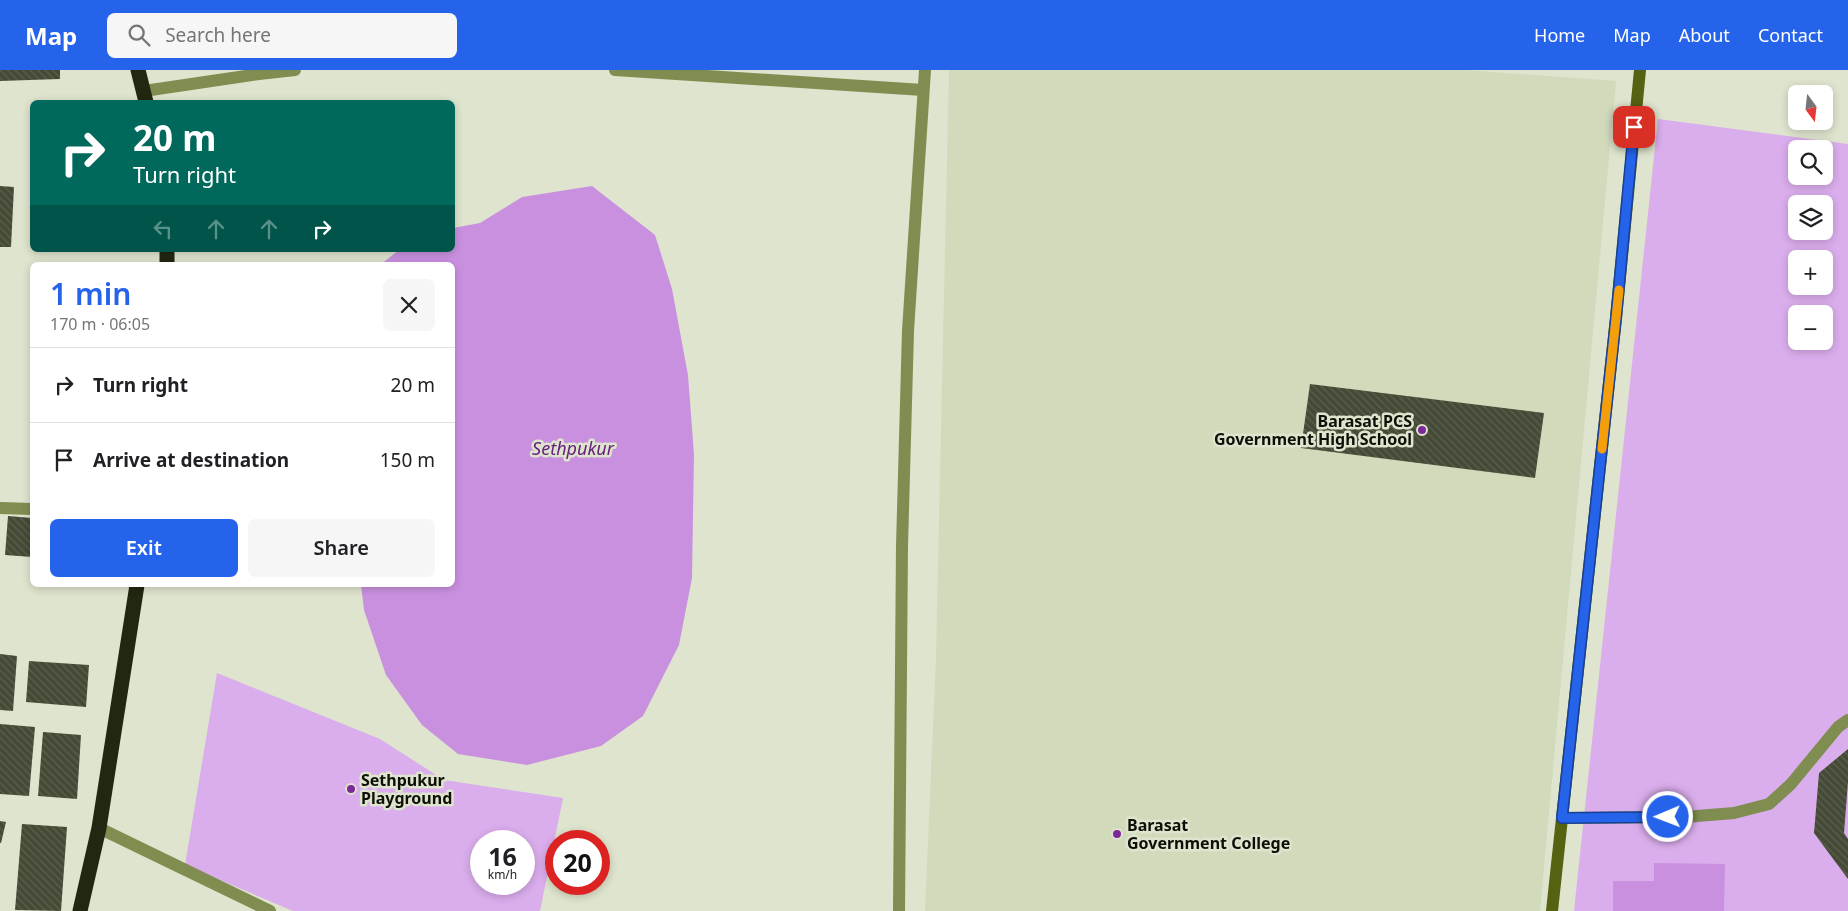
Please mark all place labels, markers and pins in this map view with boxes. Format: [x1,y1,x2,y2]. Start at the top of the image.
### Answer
pin [1613,106,1655,148]
place label: Barasat PCS Government High School [1214,410,1412,450]
marker: Barasat PCS Government High School [1416,424,1428,436]
place label: Sethpukur Playground [361,769,452,809]
marker: Sethpukur Playground [345,783,357,795]
place label: Barasat Government College [1127,814,1290,854]
marker: Barasat Government College [1111,828,1123,840]

